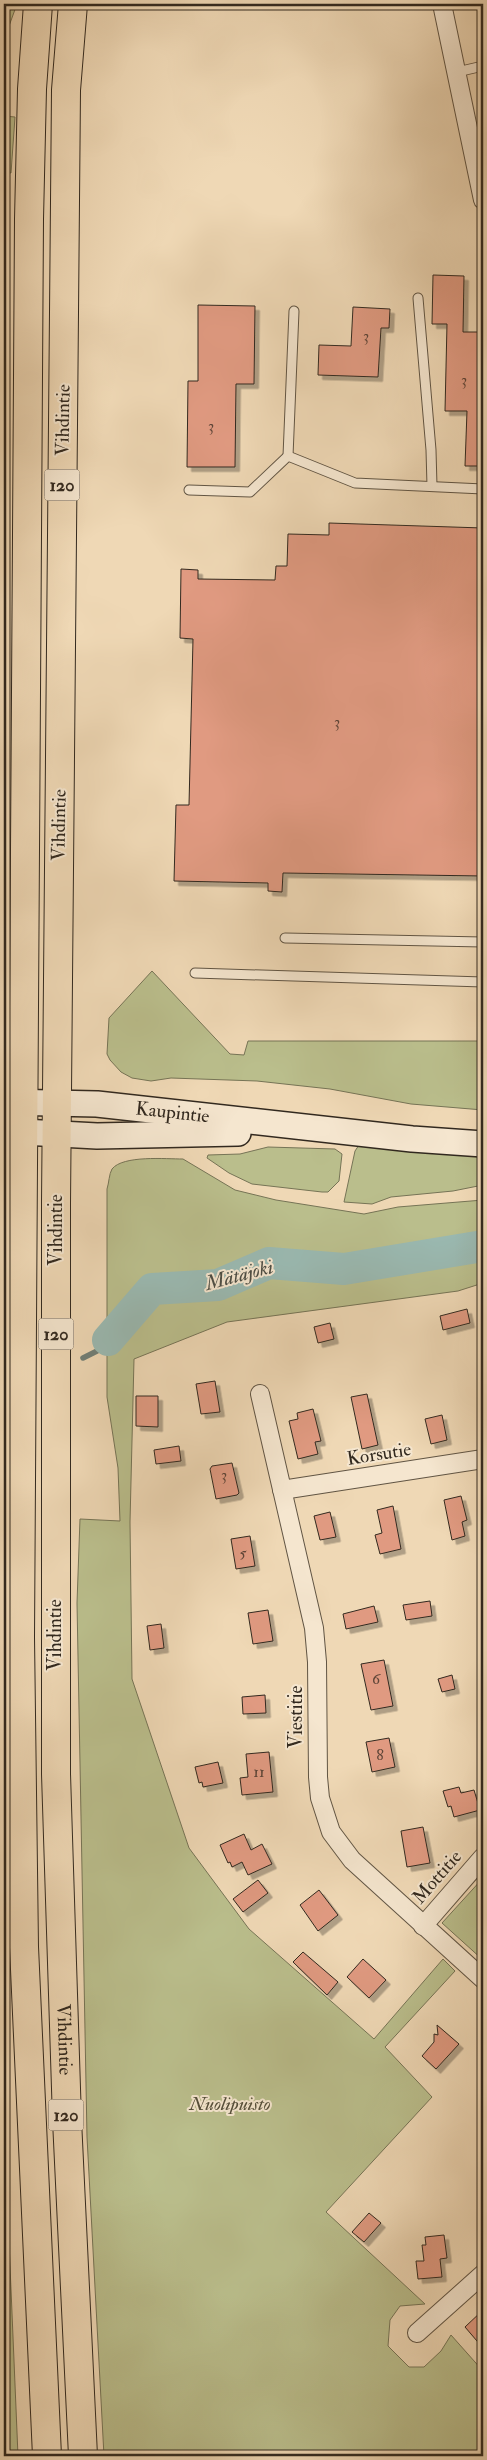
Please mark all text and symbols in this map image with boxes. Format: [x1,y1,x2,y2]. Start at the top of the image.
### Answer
house number: 3 [363,326,369,346]
house number: 3 [461,370,467,390]
street label: Vihdintie [50,384,76,456]
house number: 3 [208,416,214,436]
road number: 120 [44,470,80,500]
house number: 3 [334,712,340,732]
street label: Vihdintie [46,789,72,861]
street label: Kaupintie [134,1096,211,1128]
street label: Vihdintie [44,1194,68,1266]
water label: Mätäjoki [201,1254,276,1296]
road number: 120 [38,1318,74,1350]
street label: Korsutie [345,1437,413,1471]
house number: 3 [221,1465,227,1485]
house number: 5 [239,1543,247,1563]
street label: Vihdintie [43,1599,67,1671]
house number: 6 [372,1669,381,1689]
street label: Viestitie [284,1685,308,1748]
house number: 8 [376,1745,384,1765]
house number: 11 [253,1762,265,1782]
street label: Mottitie [407,1845,467,1909]
street label: Vihdintie [51,2003,78,2076]
park label: Nuolipuisto [189,2092,271,2116]
road number: 120 [48,2100,84,2130]

